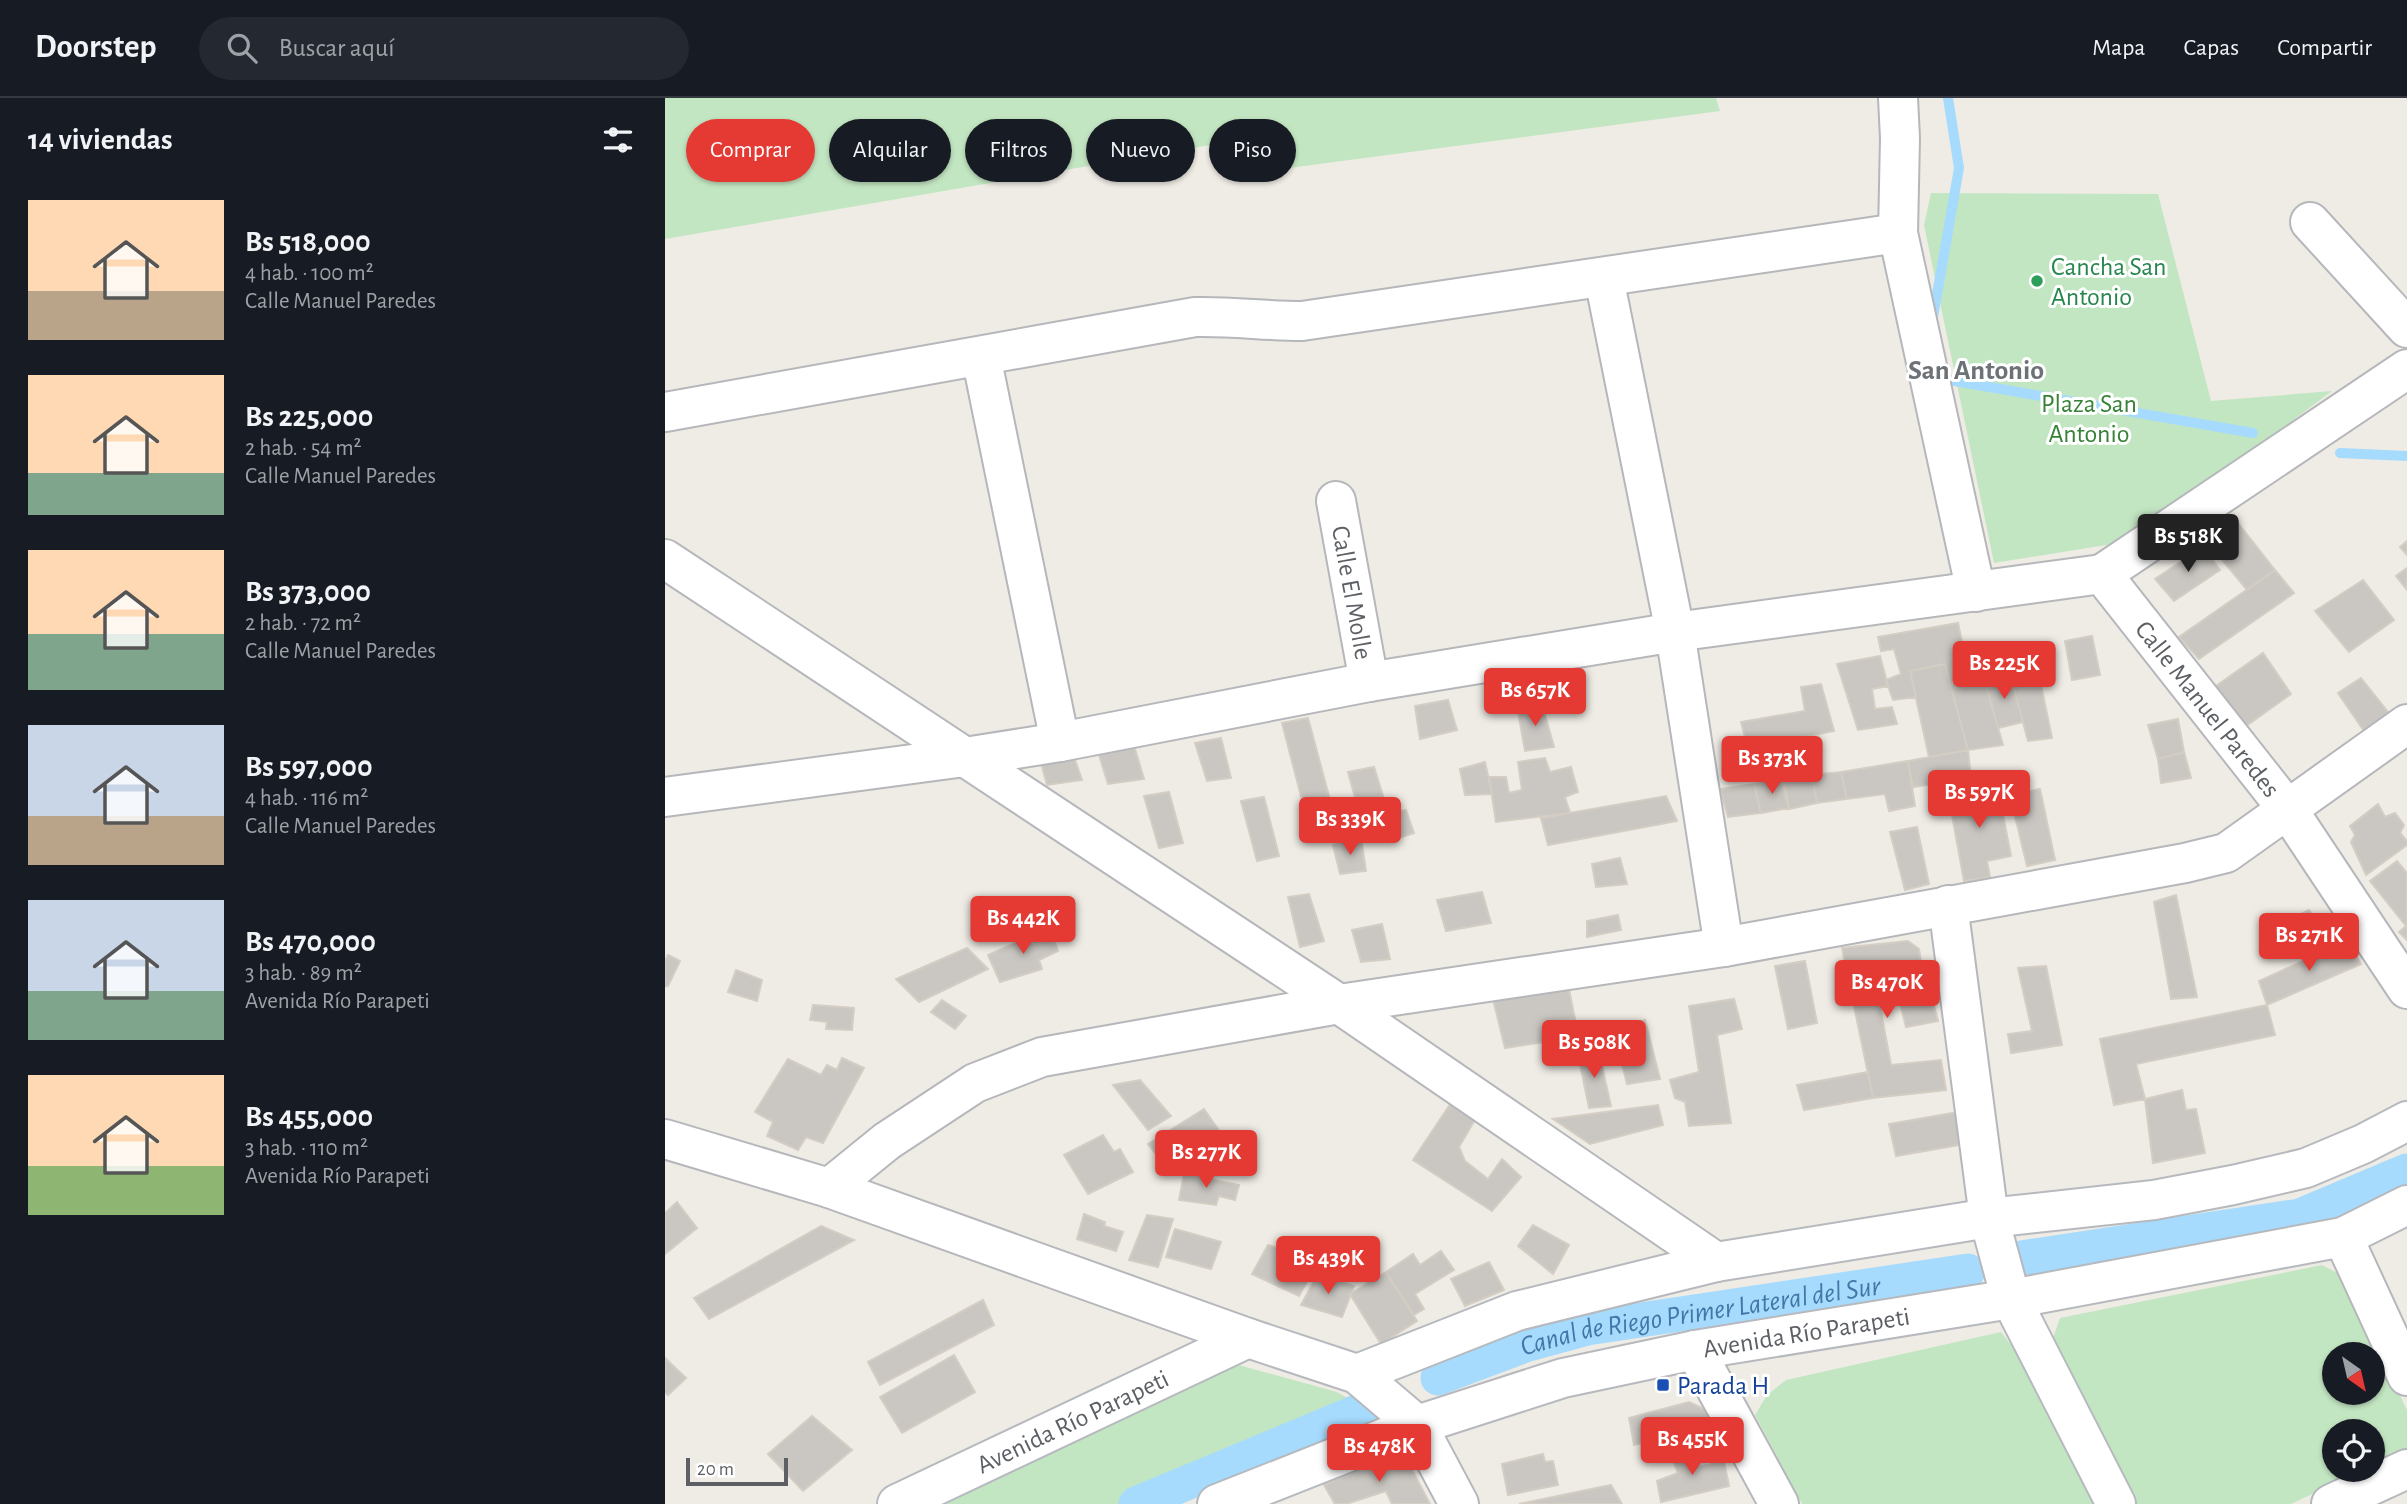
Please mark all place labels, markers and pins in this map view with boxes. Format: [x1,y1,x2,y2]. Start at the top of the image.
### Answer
place label: Cancha San Antonio [2051,254,2166,310]
marker: Cancha San Antonio [2029,273,2045,289]
pin: Bs 518K [2123,514,2253,574]
pin: Bs 225K [1939,642,2069,701]
pin: Bs 657K [1470,668,1600,728]
pin: Bs 373K [1707,736,1837,796]
pin: Bs 597K [1914,770,2044,830]
pin: Bs 339K [1285,798,1415,857]
pin: Bs 442K [958,896,1088,956]
pin: Bs 271K [2244,914,2374,973]
pin: Bs 470K [1822,960,1952,1020]
pin: Bs 508K [1529,1020,1659,1080]
pin: Bs 277K [1141,1130,1271,1190]
pin: Bs 439K [1263,1236,1393,1296]
place label: Parada H [1677,1373,1769,1399]
marker: Parada H [1655,1377,1671,1393]
pin: Bs 455K [1627,1418,1757,1477]
pin: Bs 478K [1314,1424,1444,1484]

